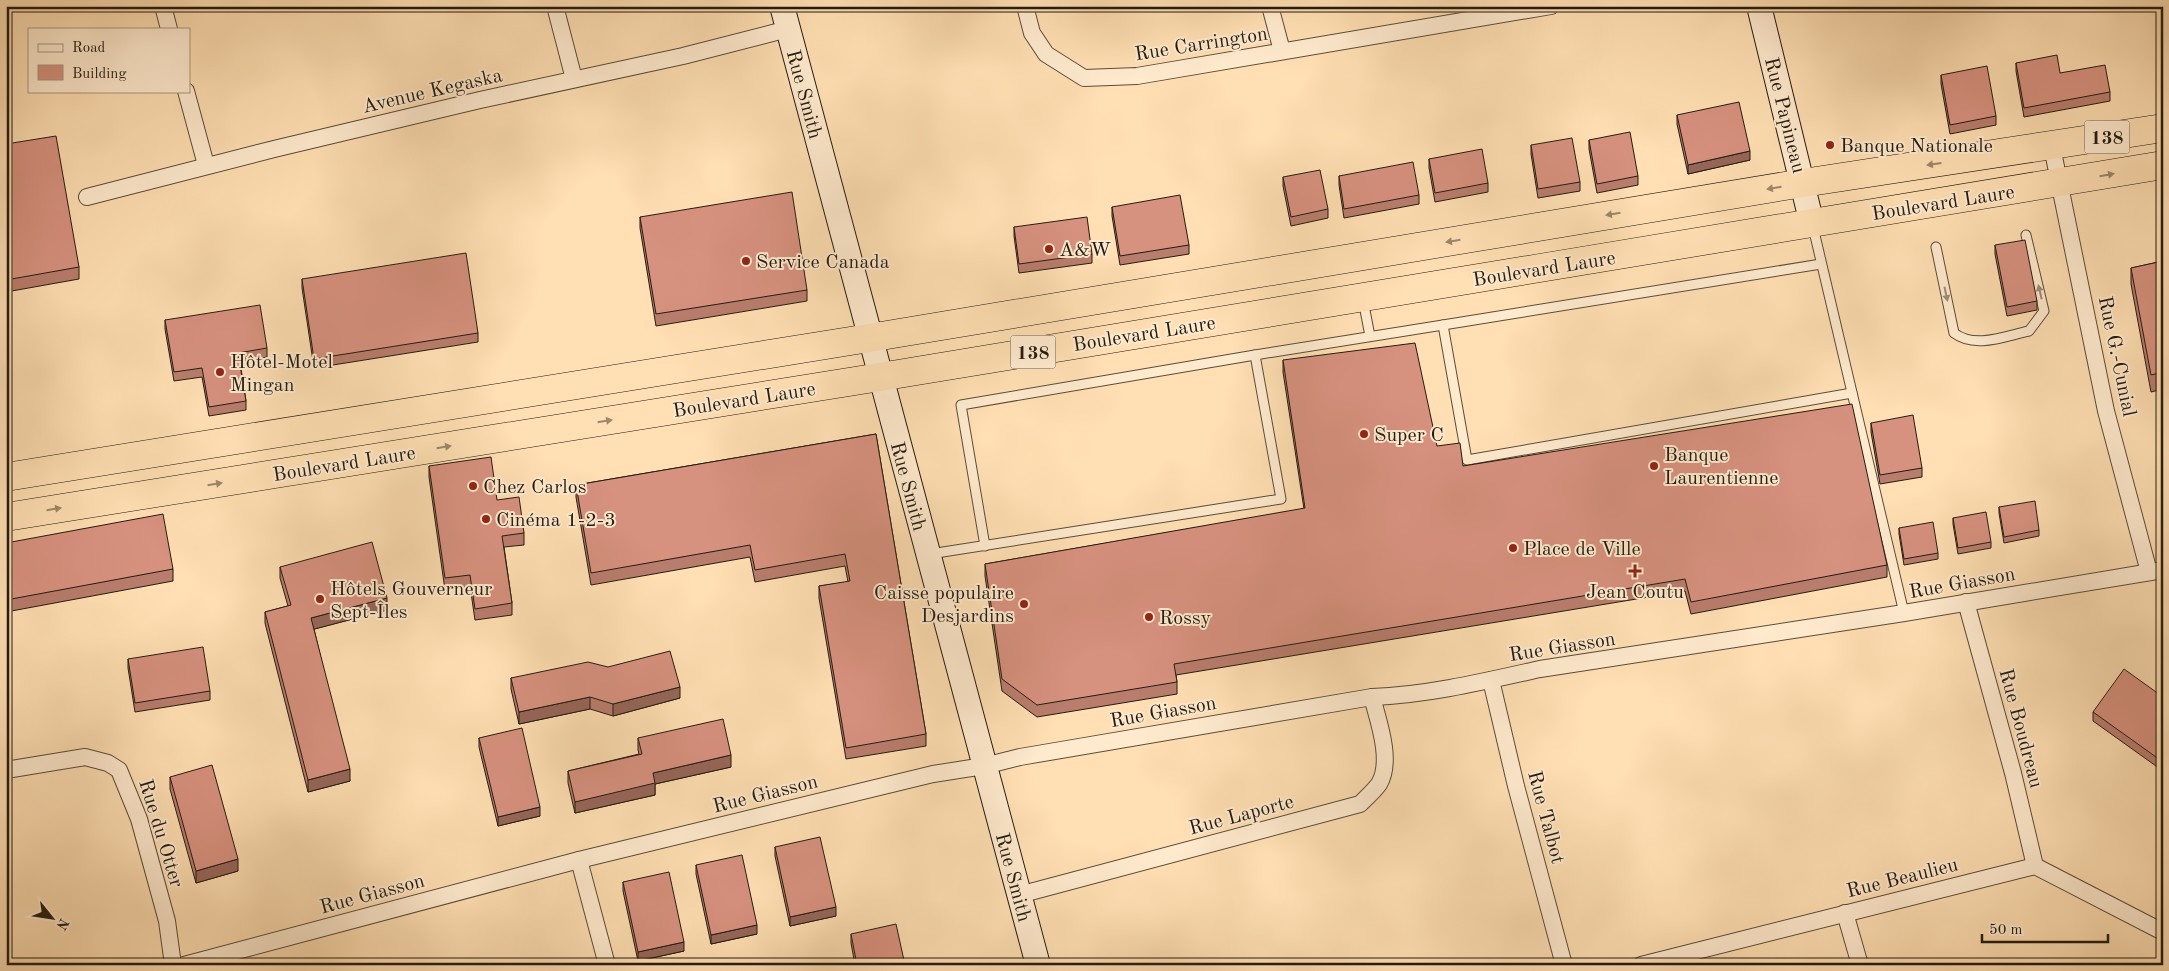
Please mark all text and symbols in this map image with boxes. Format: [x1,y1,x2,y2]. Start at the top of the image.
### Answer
street label: Rue Carrington [1133,25,1269,65]
legend [28,28,190,92]
text: Road [72,41,106,56]
street label: Rue Smith [782,48,825,141]
street label: Rue Papineau [1760,55,1808,176]
street label: Avenue Kegaska [360,66,505,118]
text: Building [72,67,127,82]
road number: 138 [2084,120,2130,154]
place label: Banque Nationale [1840,137,1993,157]
marker: Banque Nationale [1824,139,1836,151]
one-way arrow [1926,160,1942,168]
one-way arrow [2099,170,2115,178]
street label: Boulevard Laure [1870,183,2016,225]
one-way arrow [1765,184,1781,192]
one-way arrow [1605,211,1621,219]
one-way arrow [1445,238,1461,246]
place label: A&W [1059,241,1111,261]
marker: A&W [1043,243,1055,255]
street label: Boulevard Laure [1471,249,1617,291]
place label: Service Canada [756,253,890,273]
marker: Service Canada [740,255,752,267]
one-way arrow [2036,284,2044,299]
one-way arrow [1942,287,1950,302]
street label: Rue G.-Cunial [2094,294,2139,419]
street label: Boulevard Laure [1071,314,1217,356]
road number: 138 [1010,336,1056,368]
place label: Hôtel-Motel Mingan [230,353,333,396]
marker: Hôtel-Motel Mingan [214,366,226,378]
street label: Boulevard Laure [671,380,817,422]
one-way arrow [597,417,613,425]
place label: Super C [1374,426,1444,446]
marker: Super C [1358,428,1370,440]
street label: Rue Smith [886,440,929,533]
one-way arrow [437,443,453,451]
street label: Boulevard Laure [271,444,417,486]
place label: Banque Laurentienne [1664,446,1779,489]
marker: Banque Laurentienne [1648,460,1660,472]
place label: Chez Carlos [483,478,586,498]
one-way arrow [207,480,223,488]
marker: Chez Carlos [467,480,479,492]
one-way arrow [47,505,63,513]
place label: Cinéma 1-2-3 [496,511,616,531]
marker: Cinéma 1-2-3 [480,513,492,525]
place label: Place de Ville [1523,540,1641,560]
marker: Place de Ville [1507,542,1519,554]
marker: Jean Coutu [1629,565,1641,577]
street label: Rue Giasson [1908,565,2017,603]
place label: Hôtels Gouverneur Sept-Îles [330,580,492,623]
place label: Jean Coutu [1586,583,1684,603]
place label: Caisse populaire Desjardins [874,584,1014,627]
marker: Hôtels Gouverneur Sept-Îles [314,593,326,605]
marker: Caisse populaire Desjardins [1018,598,1030,610]
place label: Rossy [1159,609,1212,629]
marker: Rossy [1143,611,1155,623]
street label: Rue Giasson [1508,630,1617,666]
street label: Rue Boudreau [1995,667,2046,791]
street label: Rue Giasson [1109,694,1218,732]
street label: Rue Talbot [1523,769,1567,866]
street label: Rue Giasson [711,772,820,818]
street label: Rue du Otter [134,777,186,890]
street label: Rue Laporte [1187,792,1296,840]
street label: Rue Smith [991,831,1034,924]
street label: Rue Beaulieu [1845,855,1961,902]
street label: Rue Giasson [318,871,427,919]
north arrow [28,894,78,944]
scale bar [1982,911,2108,943]
text: N [54,916,71,932]
text: 50 m [1989,923,2023,938]

